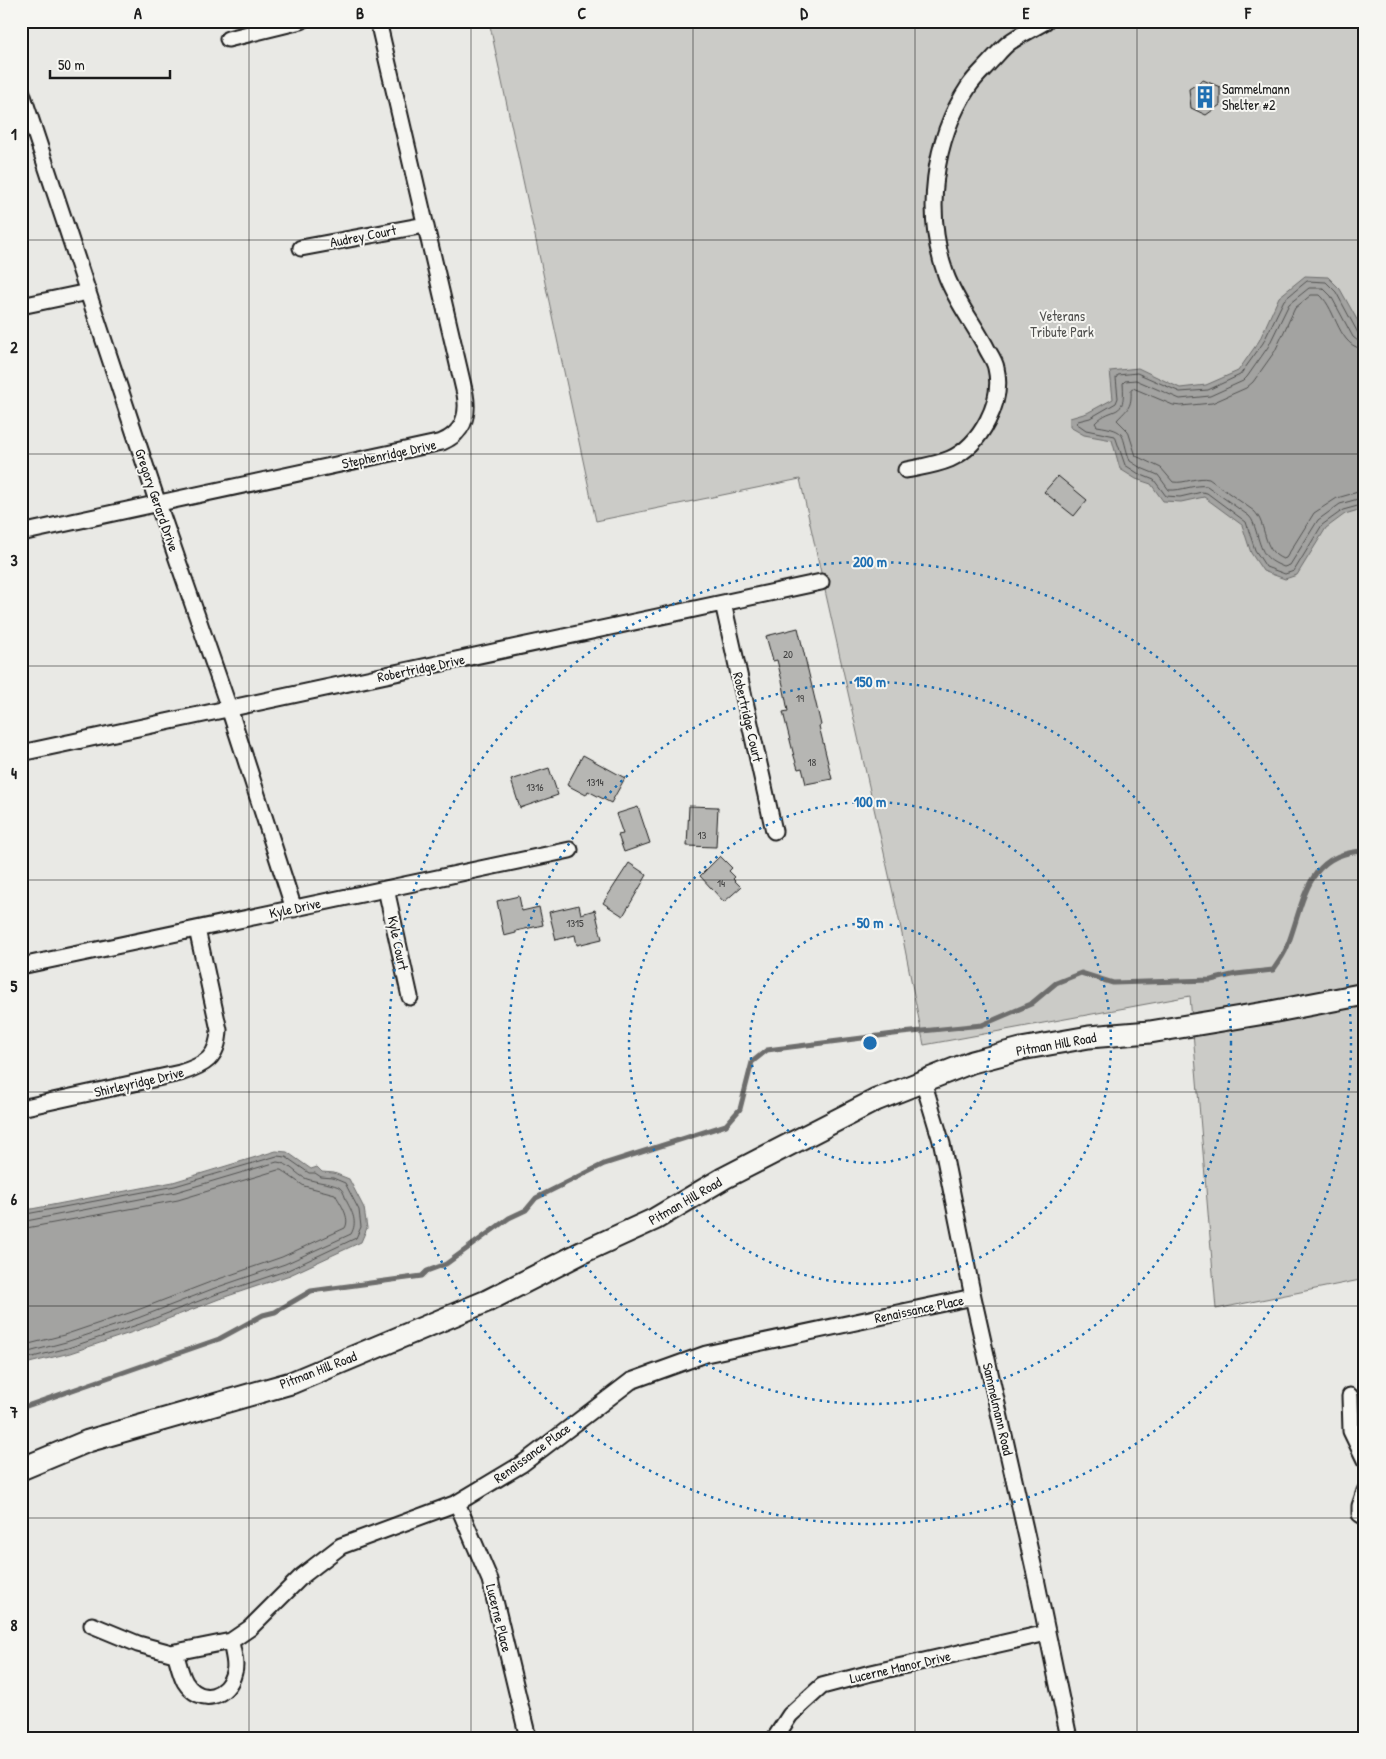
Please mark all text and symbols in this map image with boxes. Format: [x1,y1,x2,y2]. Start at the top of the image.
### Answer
text: A [134,2,142,24]
text: B [356,2,364,24]
text: C [578,2,587,24]
text: D [800,2,808,24]
text: E [1022,2,1030,24]
text: F [1244,2,1252,24]
scale bar [50,48,170,80]
text: 50 m [58,54,85,75]
place label: Sammelmann Shelter #2 [1222,79,1290,114]
building icon: Sammelmann Shelter #2 [1192,84,1218,110]
text: 1 [11,123,17,145]
street label: Audrey Court [328,220,398,252]
park label: Veterans Tribute Park [1030,306,1094,341]
text: 2 [10,336,18,358]
street label: Stephenridge Drive [340,434,438,474]
street label: Gregory Gerard Drive [130,446,184,555]
text: 3 [10,549,18,571]
text: 200 m [853,551,887,572]
house number: 20 [783,647,793,661]
street label: Robertridge Drive [375,649,467,687]
street label: Robertridge Court [728,670,768,764]
text: 150 m [854,671,886,692]
house number: 19 [796,691,804,705]
house number: 18 [808,755,817,769]
text: 4 [11,762,17,784]
house number: 1314 [586,775,604,789]
house number: 1316 [526,780,544,794]
text: 100 m [854,791,886,812]
house number: 13 [698,828,707,842]
house number: 14 [717,876,725,890]
street label: Kyle Drive [267,893,323,923]
text: 50 m [857,912,883,933]
street label: Kyle Court [383,914,414,972]
house number: 1315 [566,916,584,930]
text: 5 [11,975,18,997]
street label: Pitman Hill Road [1014,1027,1098,1060]
centre of rings [861,1034,879,1052]
street label: Shirleyridge Drive [92,1062,186,1102]
street label: Pitman Hill Road [645,1172,725,1229]
text: 6 [11,1188,18,1210]
street label: Renaissance Place [873,1290,966,1327]
street label: Pitman Hill Road [277,1346,360,1393]
street label: Sammelmann Road [979,1361,1018,1457]
text: 7 [9,1401,18,1423]
street label: Renaissance Place [489,1418,574,1487]
street label: Lucerne Place [482,1582,517,1654]
text: 8 [11,1614,18,1636]
street label: Lucerne Manor Drive [848,1646,953,1687]

